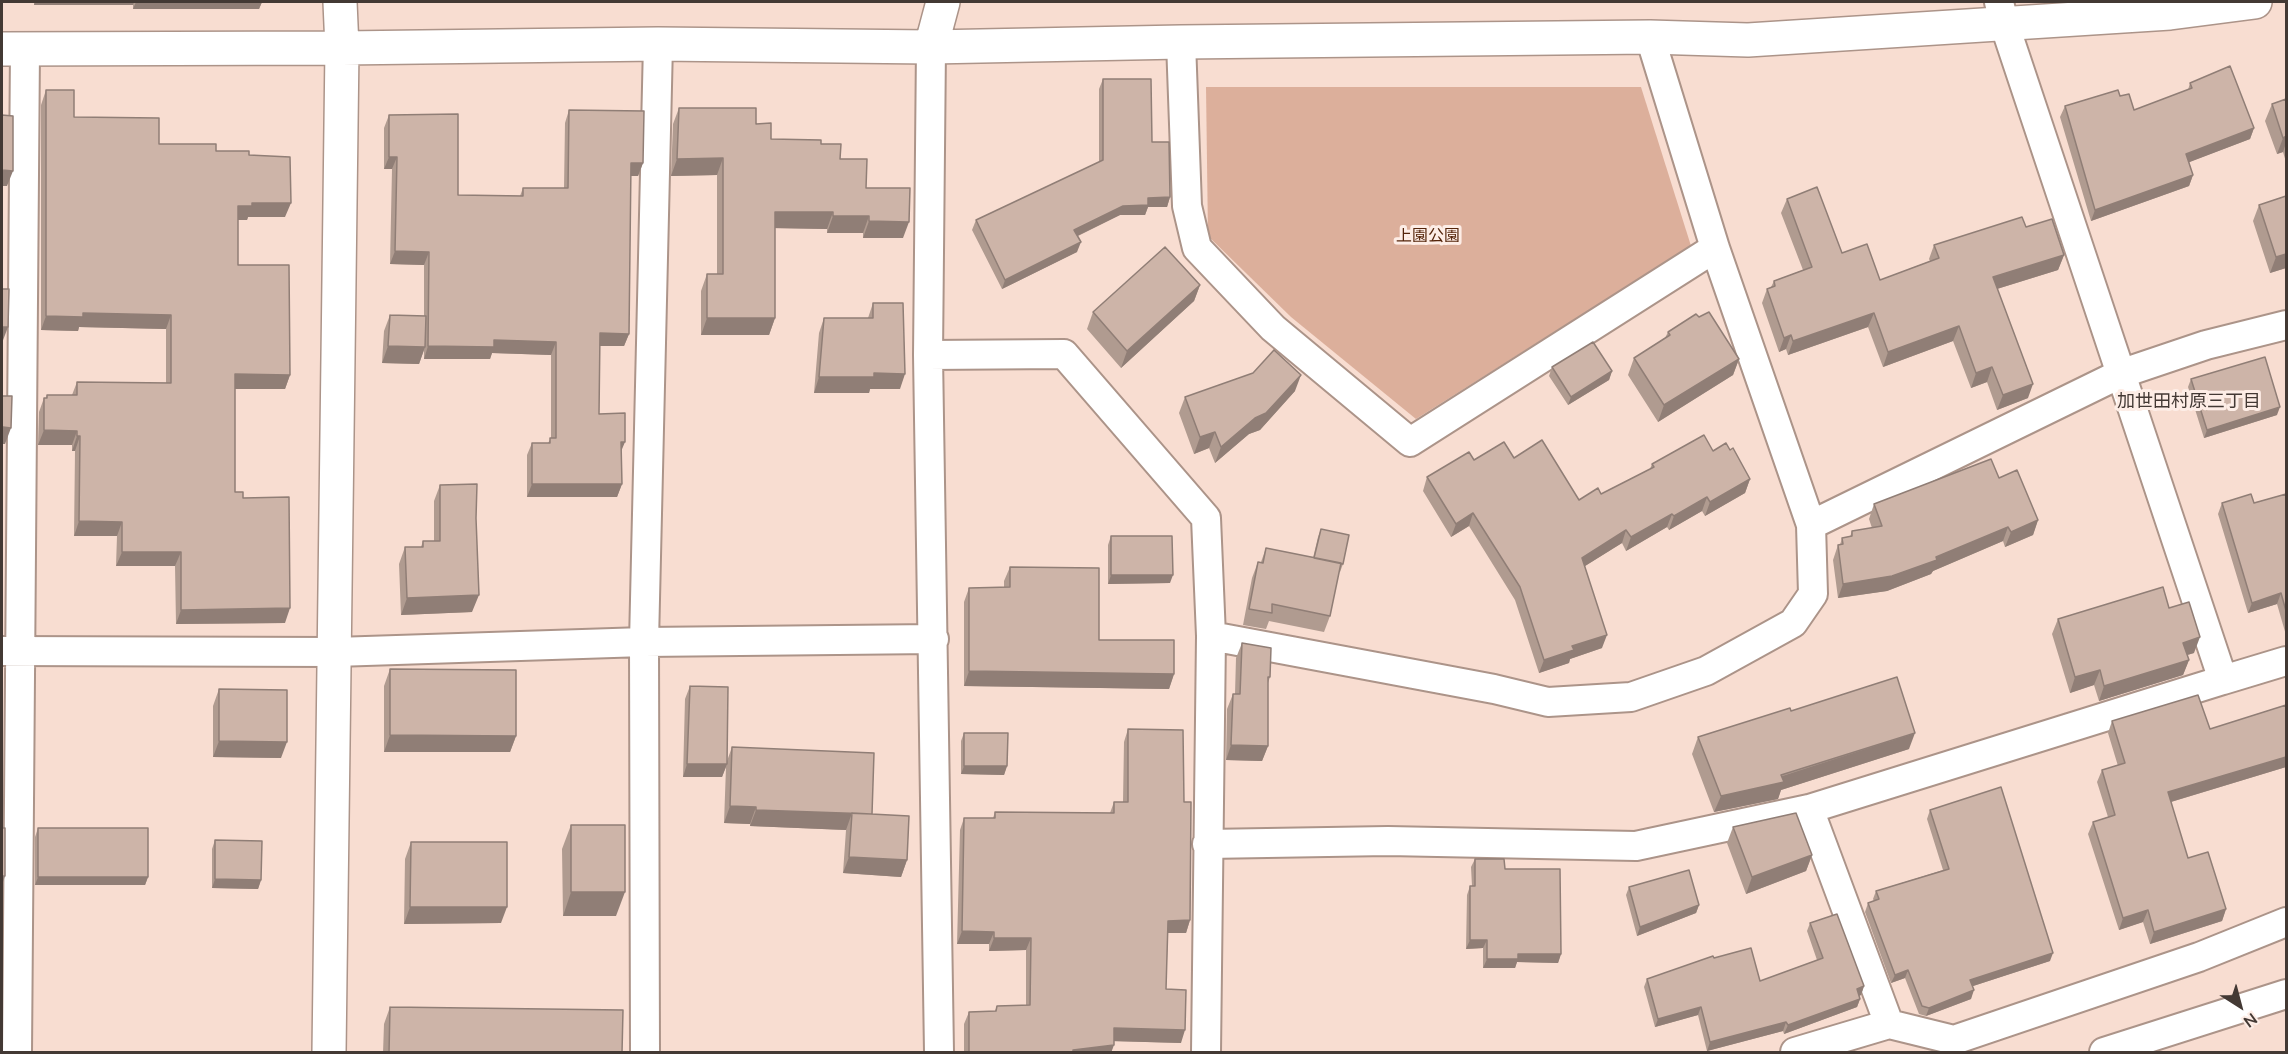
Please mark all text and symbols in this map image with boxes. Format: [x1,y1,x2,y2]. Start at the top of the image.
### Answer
park label: 上園公園 [1396,226,1460,246]
district label: 加世田村原三丁目 [2117,391,2261,413]
north arrow [2210,976,2270,1036]
text: N [2240,1009,2261,1032]

